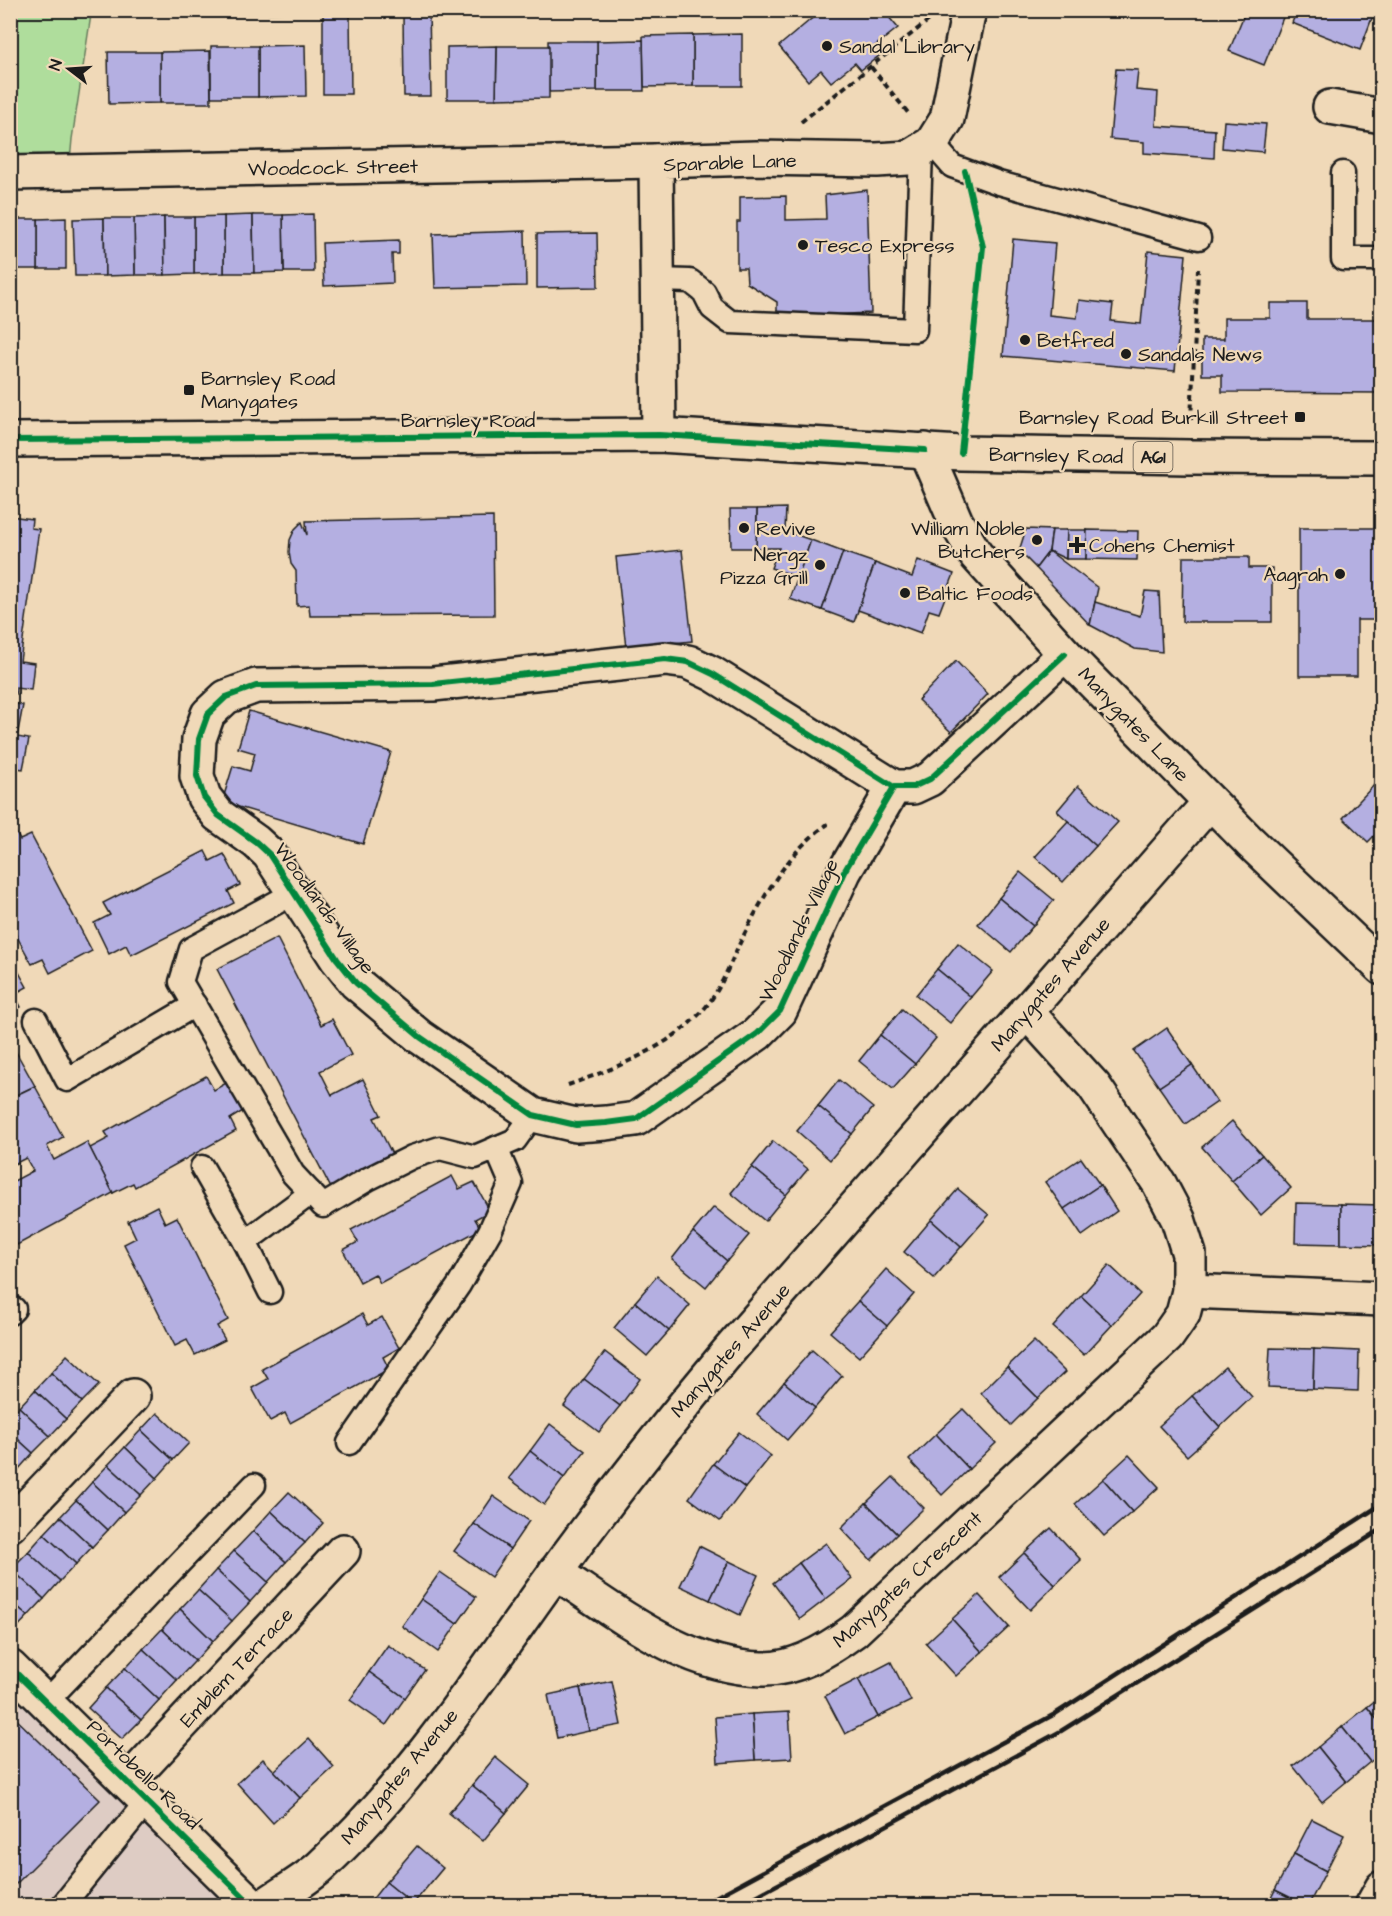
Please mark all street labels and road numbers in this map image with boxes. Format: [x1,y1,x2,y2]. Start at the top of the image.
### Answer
street label: Sparable Lane [663,147,797,179]
street label: Woodcock Street [248,153,418,183]
street label: Barnsley Road [401,407,535,436]
street label: Barnsley Road [989,441,1123,472]
road number: A61 [1134,442,1172,472]
street label: Manygates Lane [1070,661,1196,789]
street label: Woodlands Village [266,837,382,981]
street label: Woodlands Village [752,854,847,1007]
street label: Manygates Avenue [984,911,1118,1059]
street label: Manygates Avenue [664,1277,798,1425]
street label: Manygates Crescent [827,1505,989,1655]
street label: Emblem Terrace [174,1601,300,1734]
street label: Manygates Avenue [334,1702,466,1851]
street label: Portobello Road [80,1713,206,1836]

